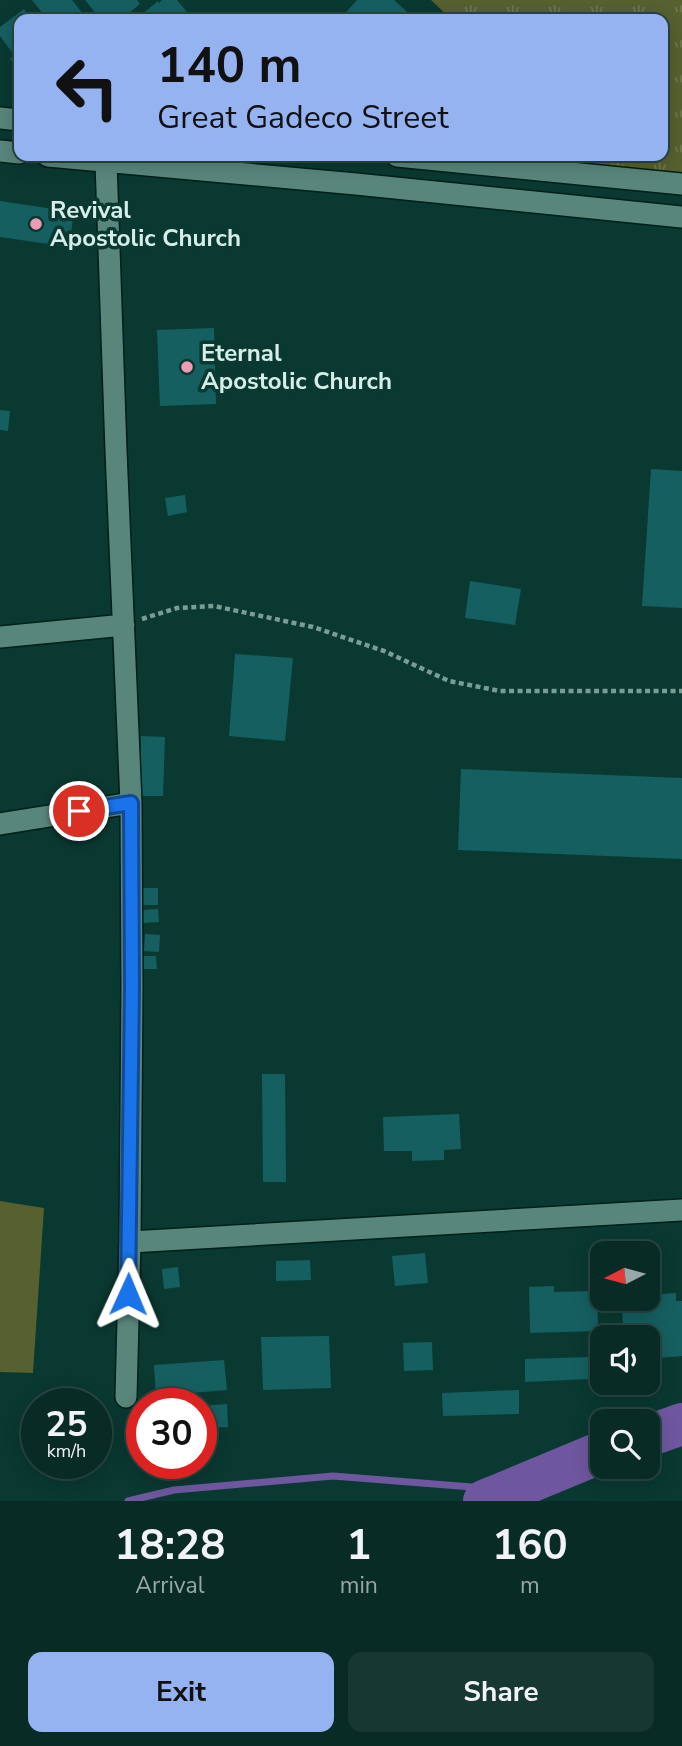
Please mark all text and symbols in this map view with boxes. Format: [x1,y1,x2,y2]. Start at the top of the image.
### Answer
text: 140 m [157,32,301,99]
icon: left [42,42,133,133]
text: Great Gadeco Street [157,96,449,139]
place label: Revival Apostolic Church [50,194,241,254]
marker: Revival Apostolic Church [28,216,44,232]
place label: Eternal Apostolic Church [201,337,392,397]
marker: Eternal Apostolic Church [179,359,195,375]
pin [49,781,109,841]
icon: arrive [60,792,98,830]
north arrow [590,1241,660,1311]
map controls [590,1241,660,1479]
position arrow [91,1257,165,1331]
button: sound [590,1325,660,1395]
speed limit sign: 30 [126,1388,217,1479]
text: 25 [45,1401,88,1448]
button: search [590,1409,660,1479]
text: km/h [47,1439,86,1463]
text: 18:28 [114,1517,225,1574]
text: 1 [346,1517,371,1574]
text: 160 [492,1517,568,1574]
text: Arrival [135,1570,204,1601]
text: min [340,1570,378,1601]
text: m [520,1570,540,1601]
button: Exit [28,1652,334,1732]
button: Share [348,1652,654,1732]

